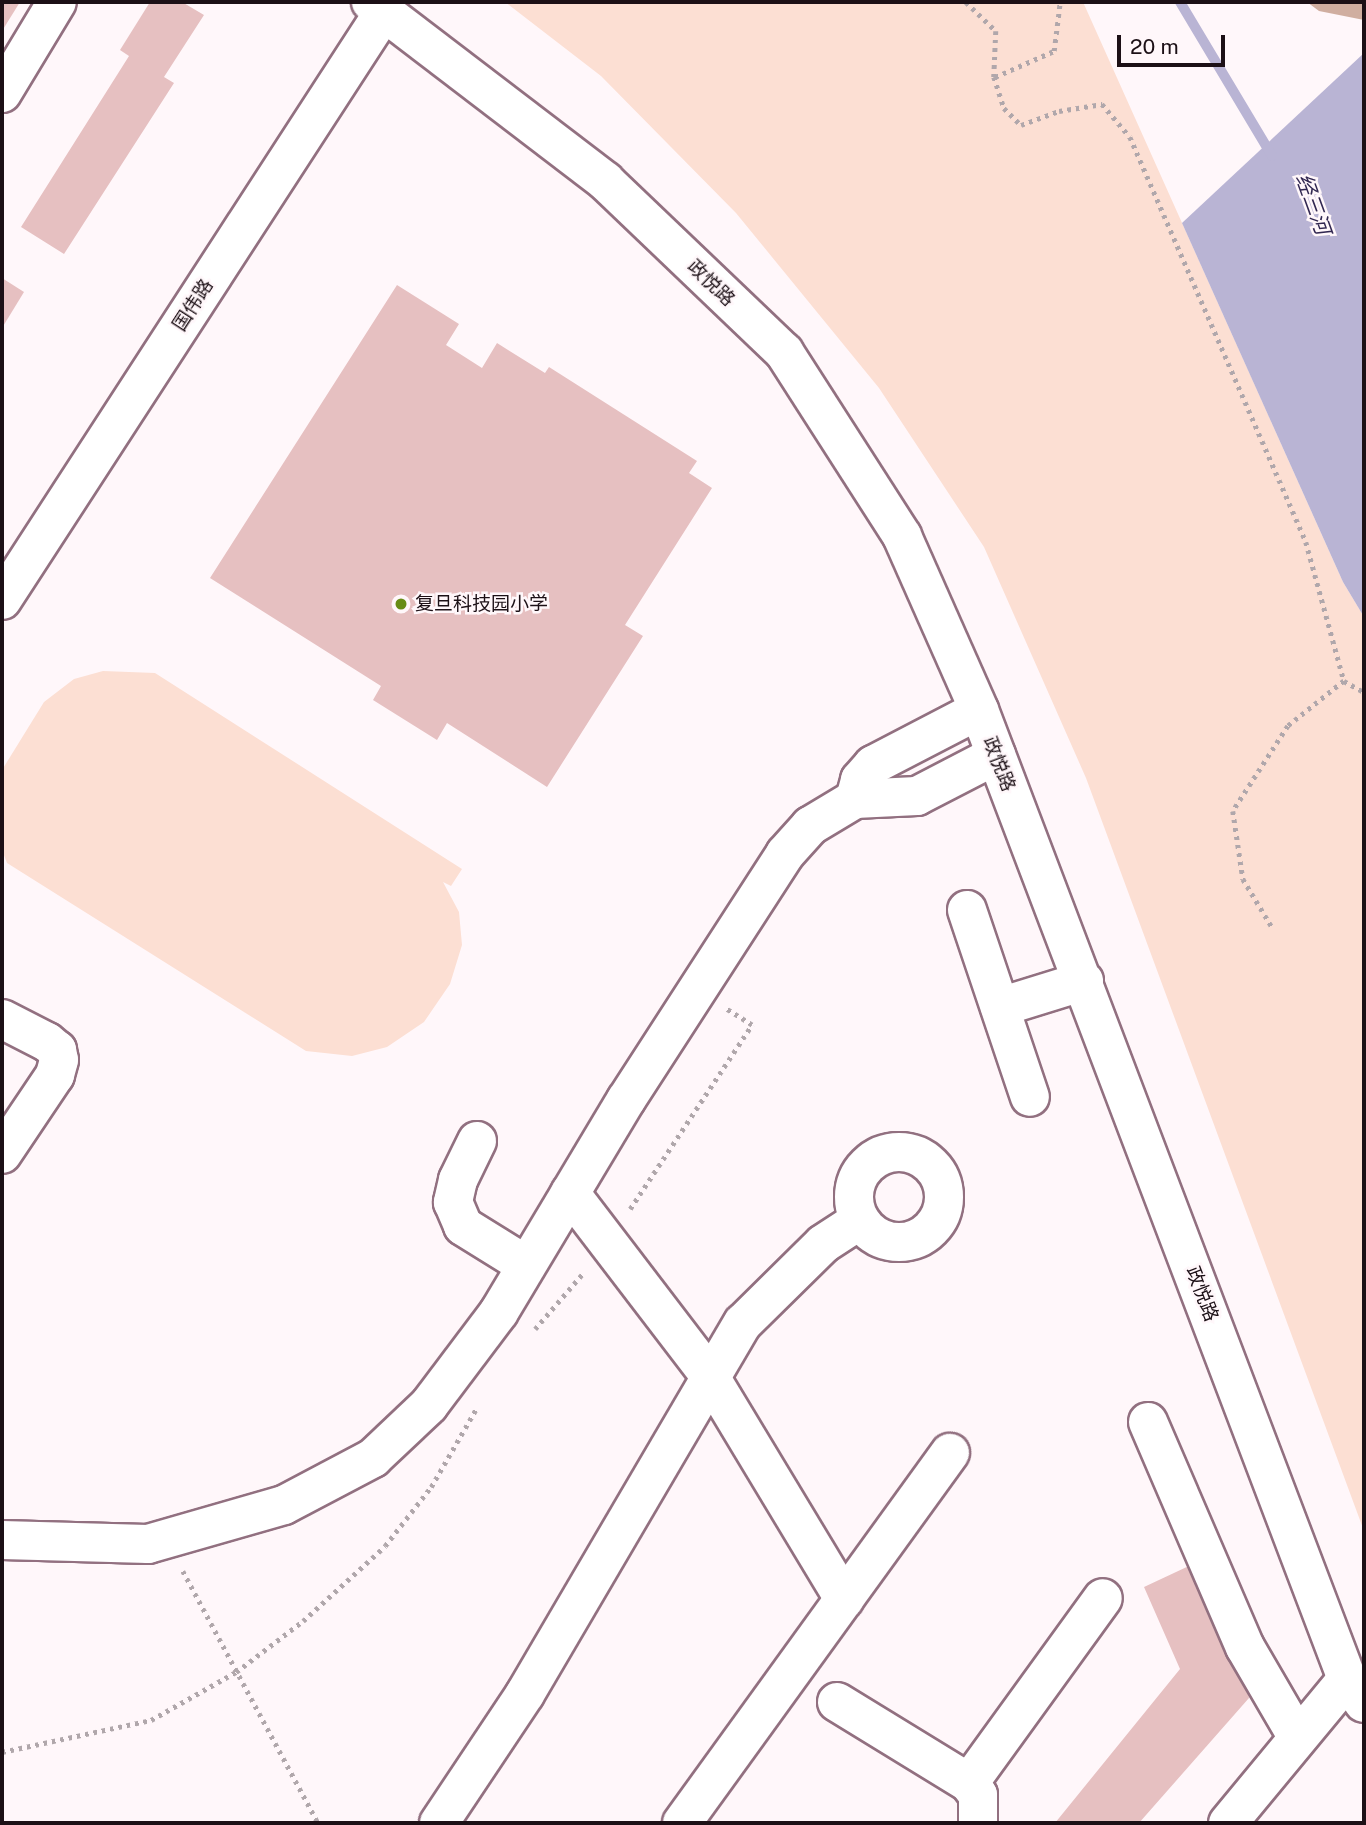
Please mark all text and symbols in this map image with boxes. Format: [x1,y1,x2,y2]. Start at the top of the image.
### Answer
scale bar [1121,21,1230,65]
text: 20 m [1130,34,1179,59]
water label: 经三河 [1290,170,1336,238]
street label: 政悦路 [683,255,739,311]
street label: 国伟路 [168,275,218,335]
place label: 复旦科技园小学 [415,593,548,615]
marker: 复旦科技园小学 [393,596,409,612]
street label: 政悦路 [978,733,1020,795]
street label: 政悦路 [1181,1263,1223,1325]

